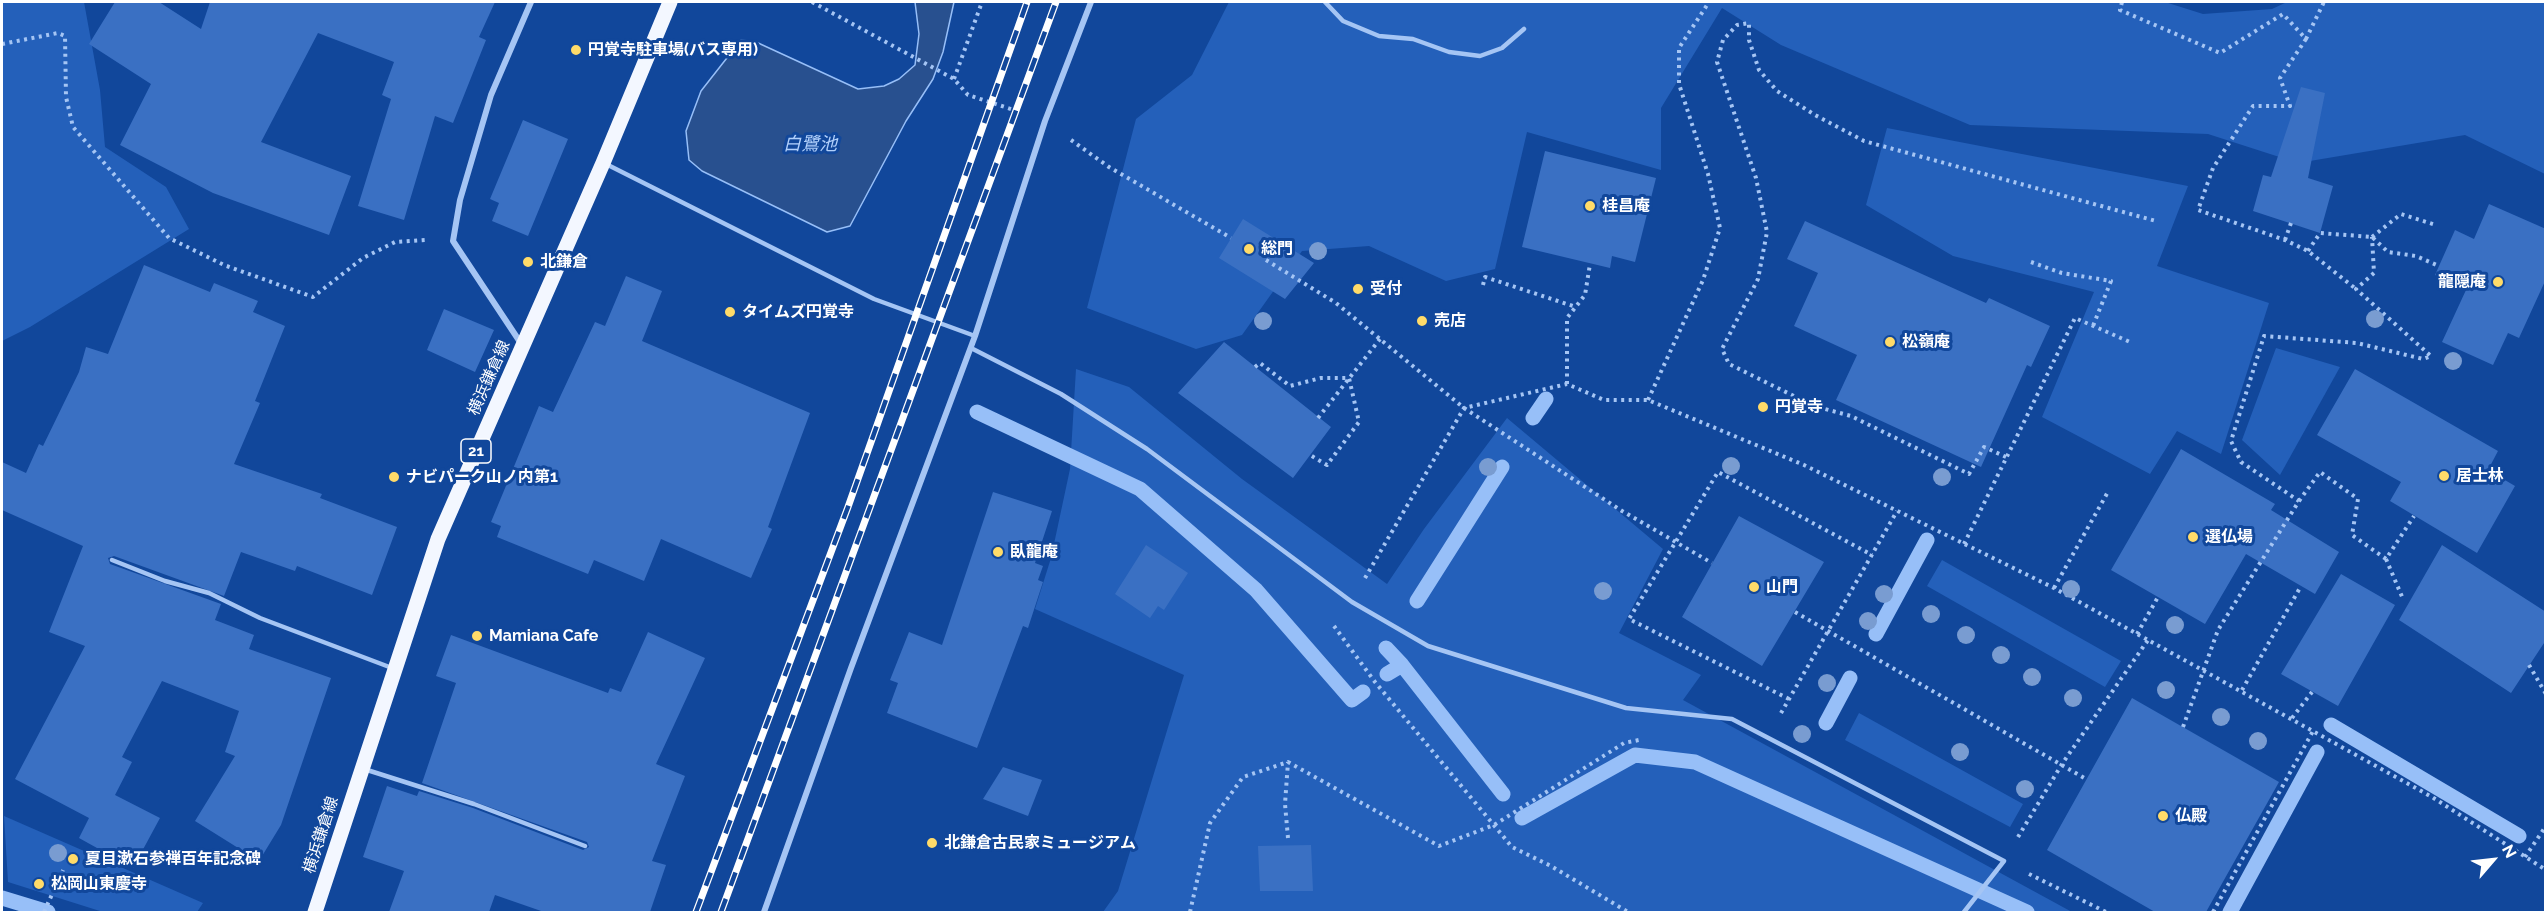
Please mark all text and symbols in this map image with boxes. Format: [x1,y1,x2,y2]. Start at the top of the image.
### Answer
place label: 円覚寺駐車場(バス専用) [588,40,758,60]
marker: 円覚寺駐車場(バス専用) [569,43,583,57]
water label: 白鷺池 [783,134,837,156]
place label: 桂昌庵 [1602,196,1650,216]
marker: 桂昌庵 [1583,199,1597,213]
place label: 総門 [1261,239,1293,259]
marker: 総門 [1242,242,1256,256]
place label: 北鎌倉 [540,252,588,272]
marker: 北鎌倉 [521,255,535,269]
place label: 龍隠庵 [2438,272,2486,292]
marker: 龍隠庵 [2491,275,2505,289]
place label: 受付 [1370,279,1402,299]
marker: 受付 [1351,282,1365,296]
place label: タイムズ円覚寺 [742,302,854,322]
marker: タイムズ円覚寺 [723,305,737,319]
place label: 売店 [1434,311,1466,331]
marker: 売店 [1415,314,1429,328]
place label: 松嶺庵 [1902,332,1950,352]
marker: 松嶺庵 [1883,335,1897,349]
street label: 横浜鎌倉線 [464,338,514,418]
place label: 円覚寺 [1775,397,1823,417]
marker: 円覚寺 [1756,400,1770,414]
road number: 21 [461,439,491,463]
place label: 居士林 [2456,466,2504,486]
place label: ナビパーク山ノ内第1 [406,467,558,487]
marker: 居士林 [2437,469,2451,483]
marker: ナビパーク山ノ内第1 [387,470,401,484]
place label: 選仏場 [2205,527,2253,547]
marker: 選仏場 [2186,530,2200,544]
place label: 臥龍庵 [1010,542,1058,562]
marker: 臥龍庵 [991,545,1005,559]
place label: 山門 [1766,577,1798,597]
marker: 山門 [1747,580,1761,594]
place label: Mamiana Cafe [489,626,598,646]
marker: Mamiana Cafe [470,629,484,643]
street label: 横浜鎌倉線 [300,794,342,876]
place label: 仏殿 [2175,806,2207,826]
marker: 仏殿 [2156,809,2170,823]
north arrow [2463,830,2523,890]
place label: 北鎌倉古民家ミュージアム [944,833,1136,853]
marker: 北鎌倉古民家ミュージアム [925,836,939,850]
text: N [2498,841,2521,861]
place label: 夏目漱石参禅百年記念碑 [85,849,261,869]
marker: 夏目漱石参禅百年記念碑 [66,852,80,866]
place label: 松岡山東慶寺 [51,874,147,894]
marker: 松岡山東慶寺 [32,877,46,891]

